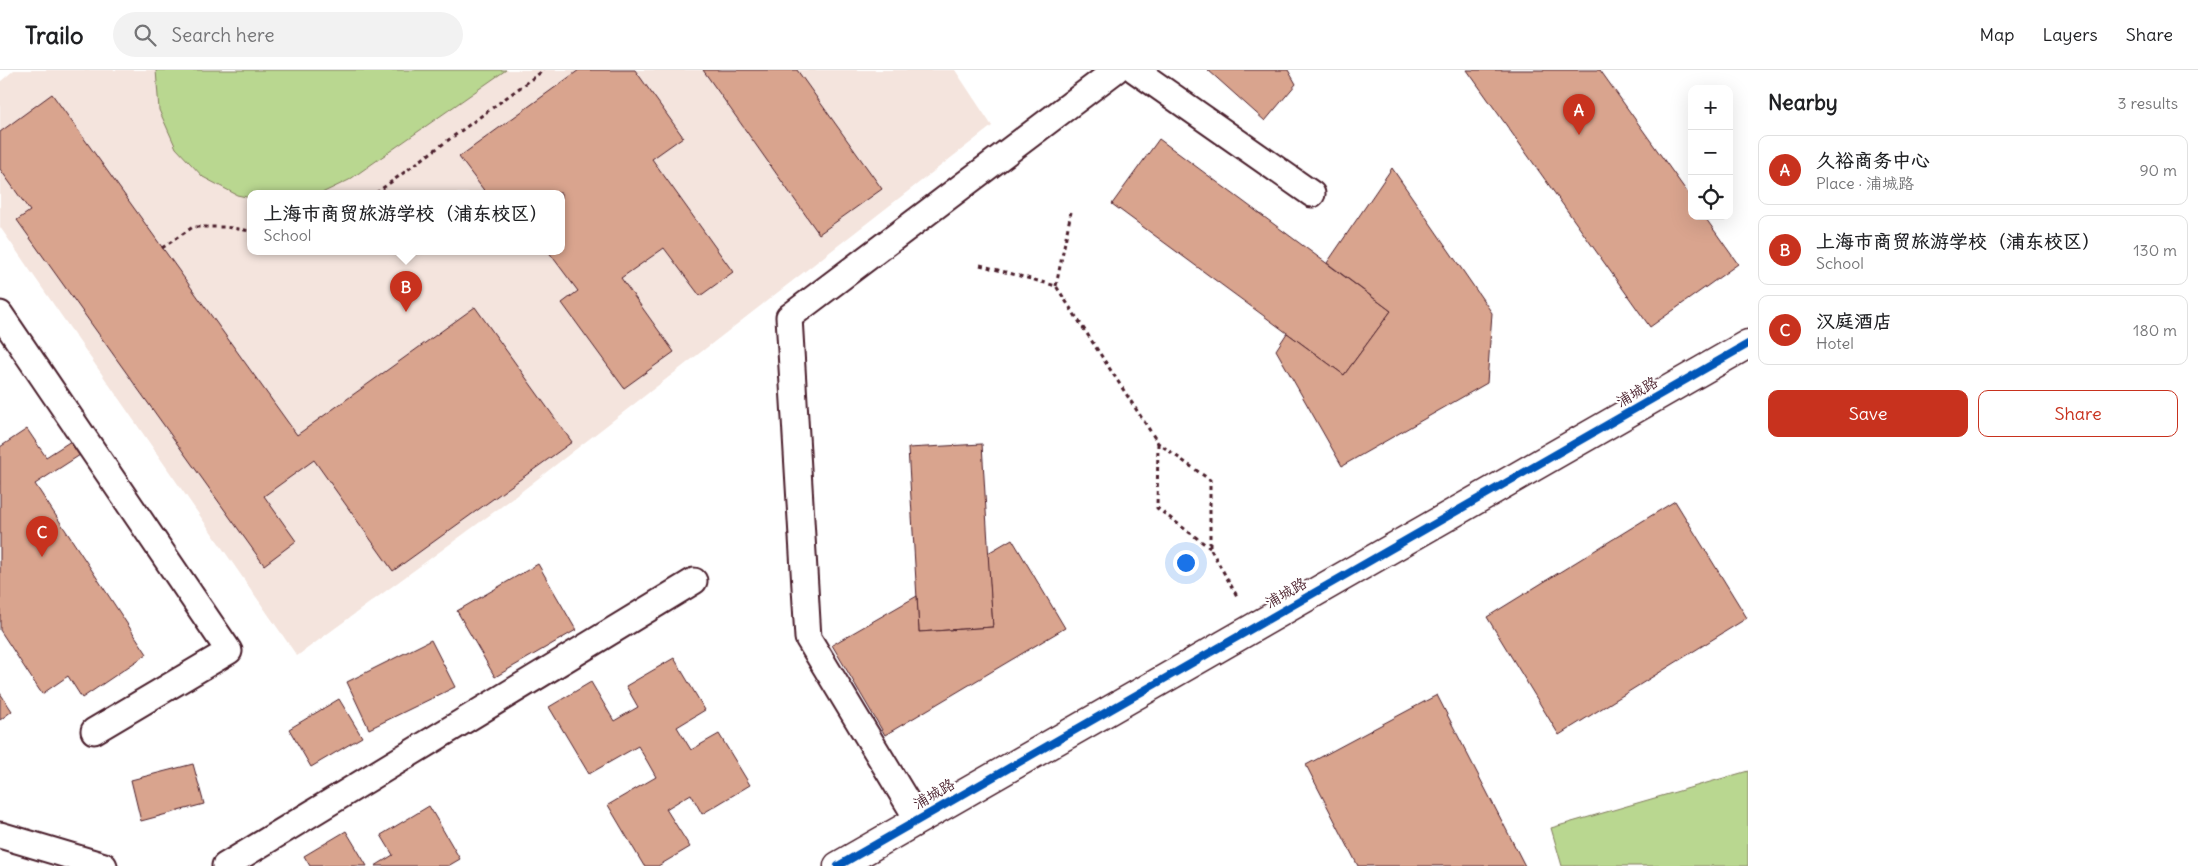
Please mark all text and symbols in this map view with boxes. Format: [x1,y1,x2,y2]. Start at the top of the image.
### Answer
search box [113,12,463,57]
text: Trailo [25,20,83,50]
icon: search [131,21,159,49]
text: Search here [171,23,274,47]
text: Map [1979,23,2014,46]
text: Layers [2042,23,2098,46]
text: Share [2126,23,2173,46]
map controls [1688,85,1733,220]
button: + [1688,85,1733,130]
text: Nearby [1768,89,1838,116]
text: 3 results [2118,93,2178,113]
pin: A [1563,94,1595,135]
button: − [1688,130,1733,175]
text: 久裕商务中心 [1816,148,1930,172]
text: A [1780,160,1790,180]
text: 90 m [2139,160,2177,180]
text: Place · 浦城路 [1816,173,1914,193]
button: locate [1688,175,1733,220]
popup [247,190,565,255]
text: 上海市商贸旅游学校（浦东校区） [263,201,549,225]
text: School [263,225,311,245]
text: 上海市商贸旅游学校（浦东校区） [1816,229,2101,253]
text: B [1780,240,1790,260]
text: 130 m [2133,240,2177,260]
text: School [1816,253,1864,273]
pin: B [390,271,422,312]
text: 汉庭酒店 [1816,309,1892,333]
text: C [1780,320,1790,340]
text: 180 m [2133,320,2177,340]
text: Hotel [1816,333,1854,353]
street label: 浦城路 [1613,372,1661,411]
button: Save [1768,390,1968,437]
button: Share [1978,390,2178,437]
pin: C [26,516,58,557]
your location [1173,550,1199,576]
street label: 浦城路 [1262,573,1310,612]
street label: 浦城路 [910,774,958,813]

